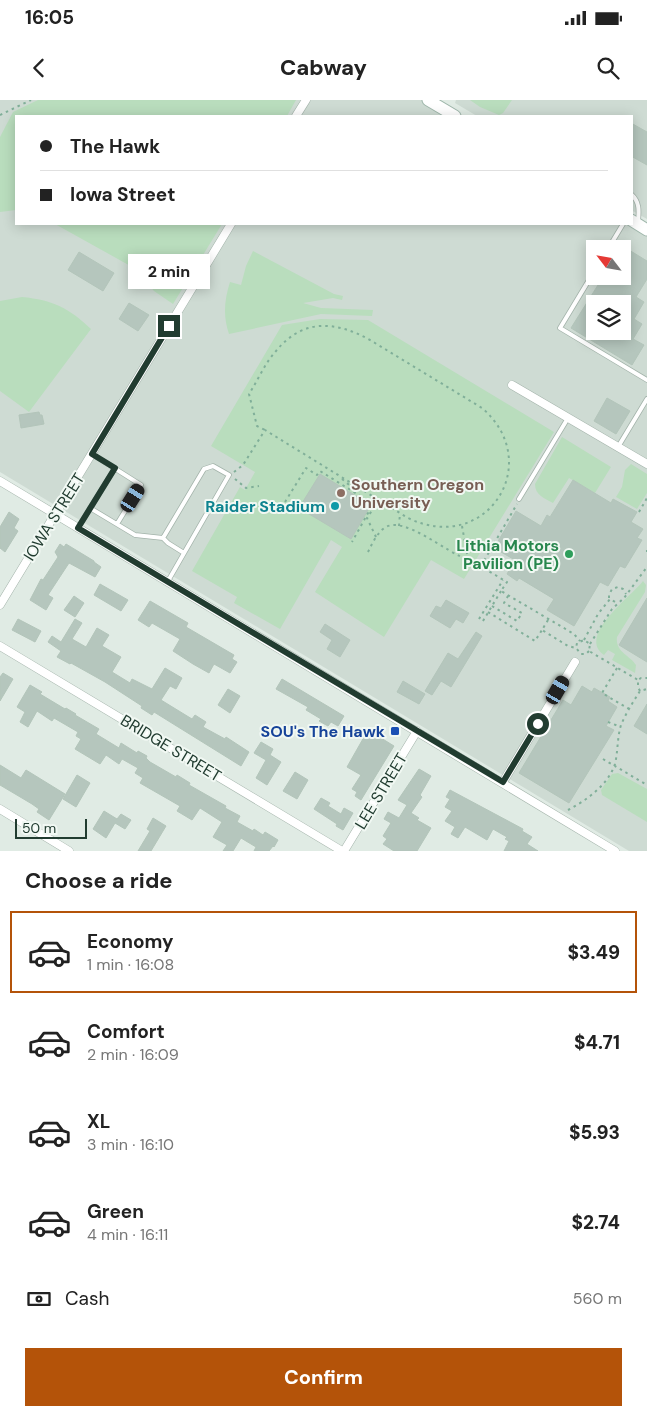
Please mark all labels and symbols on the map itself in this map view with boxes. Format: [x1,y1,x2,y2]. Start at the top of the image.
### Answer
north arrow [586,240,631,285]
callout: 2 min [128,254,210,288]
route end [158,315,180,337]
street label: IOWA STREET [19,469,89,565]
place label: Southern Oregon University [351,474,484,513]
car [118,481,147,515]
marker: Southern Oregon University [335,487,347,499]
place label: Raider Stadium [205,496,325,517]
marker: Raider Stadium [329,500,341,512]
place label: Lithia Motors Pavilion (PE) [456,535,559,574]
marker: Lithia Motors Pavilion (PE) [563,548,575,560]
car [544,673,571,707]
street label: BRIDGE STREET [117,710,225,786]
route start [527,713,549,735]
place label: SOU's The Hawk [260,721,386,742]
marker: SOU's The Hawk [389,725,401,737]
street label: LEE STREET [350,749,412,833]
scale bar [15,816,88,839]

